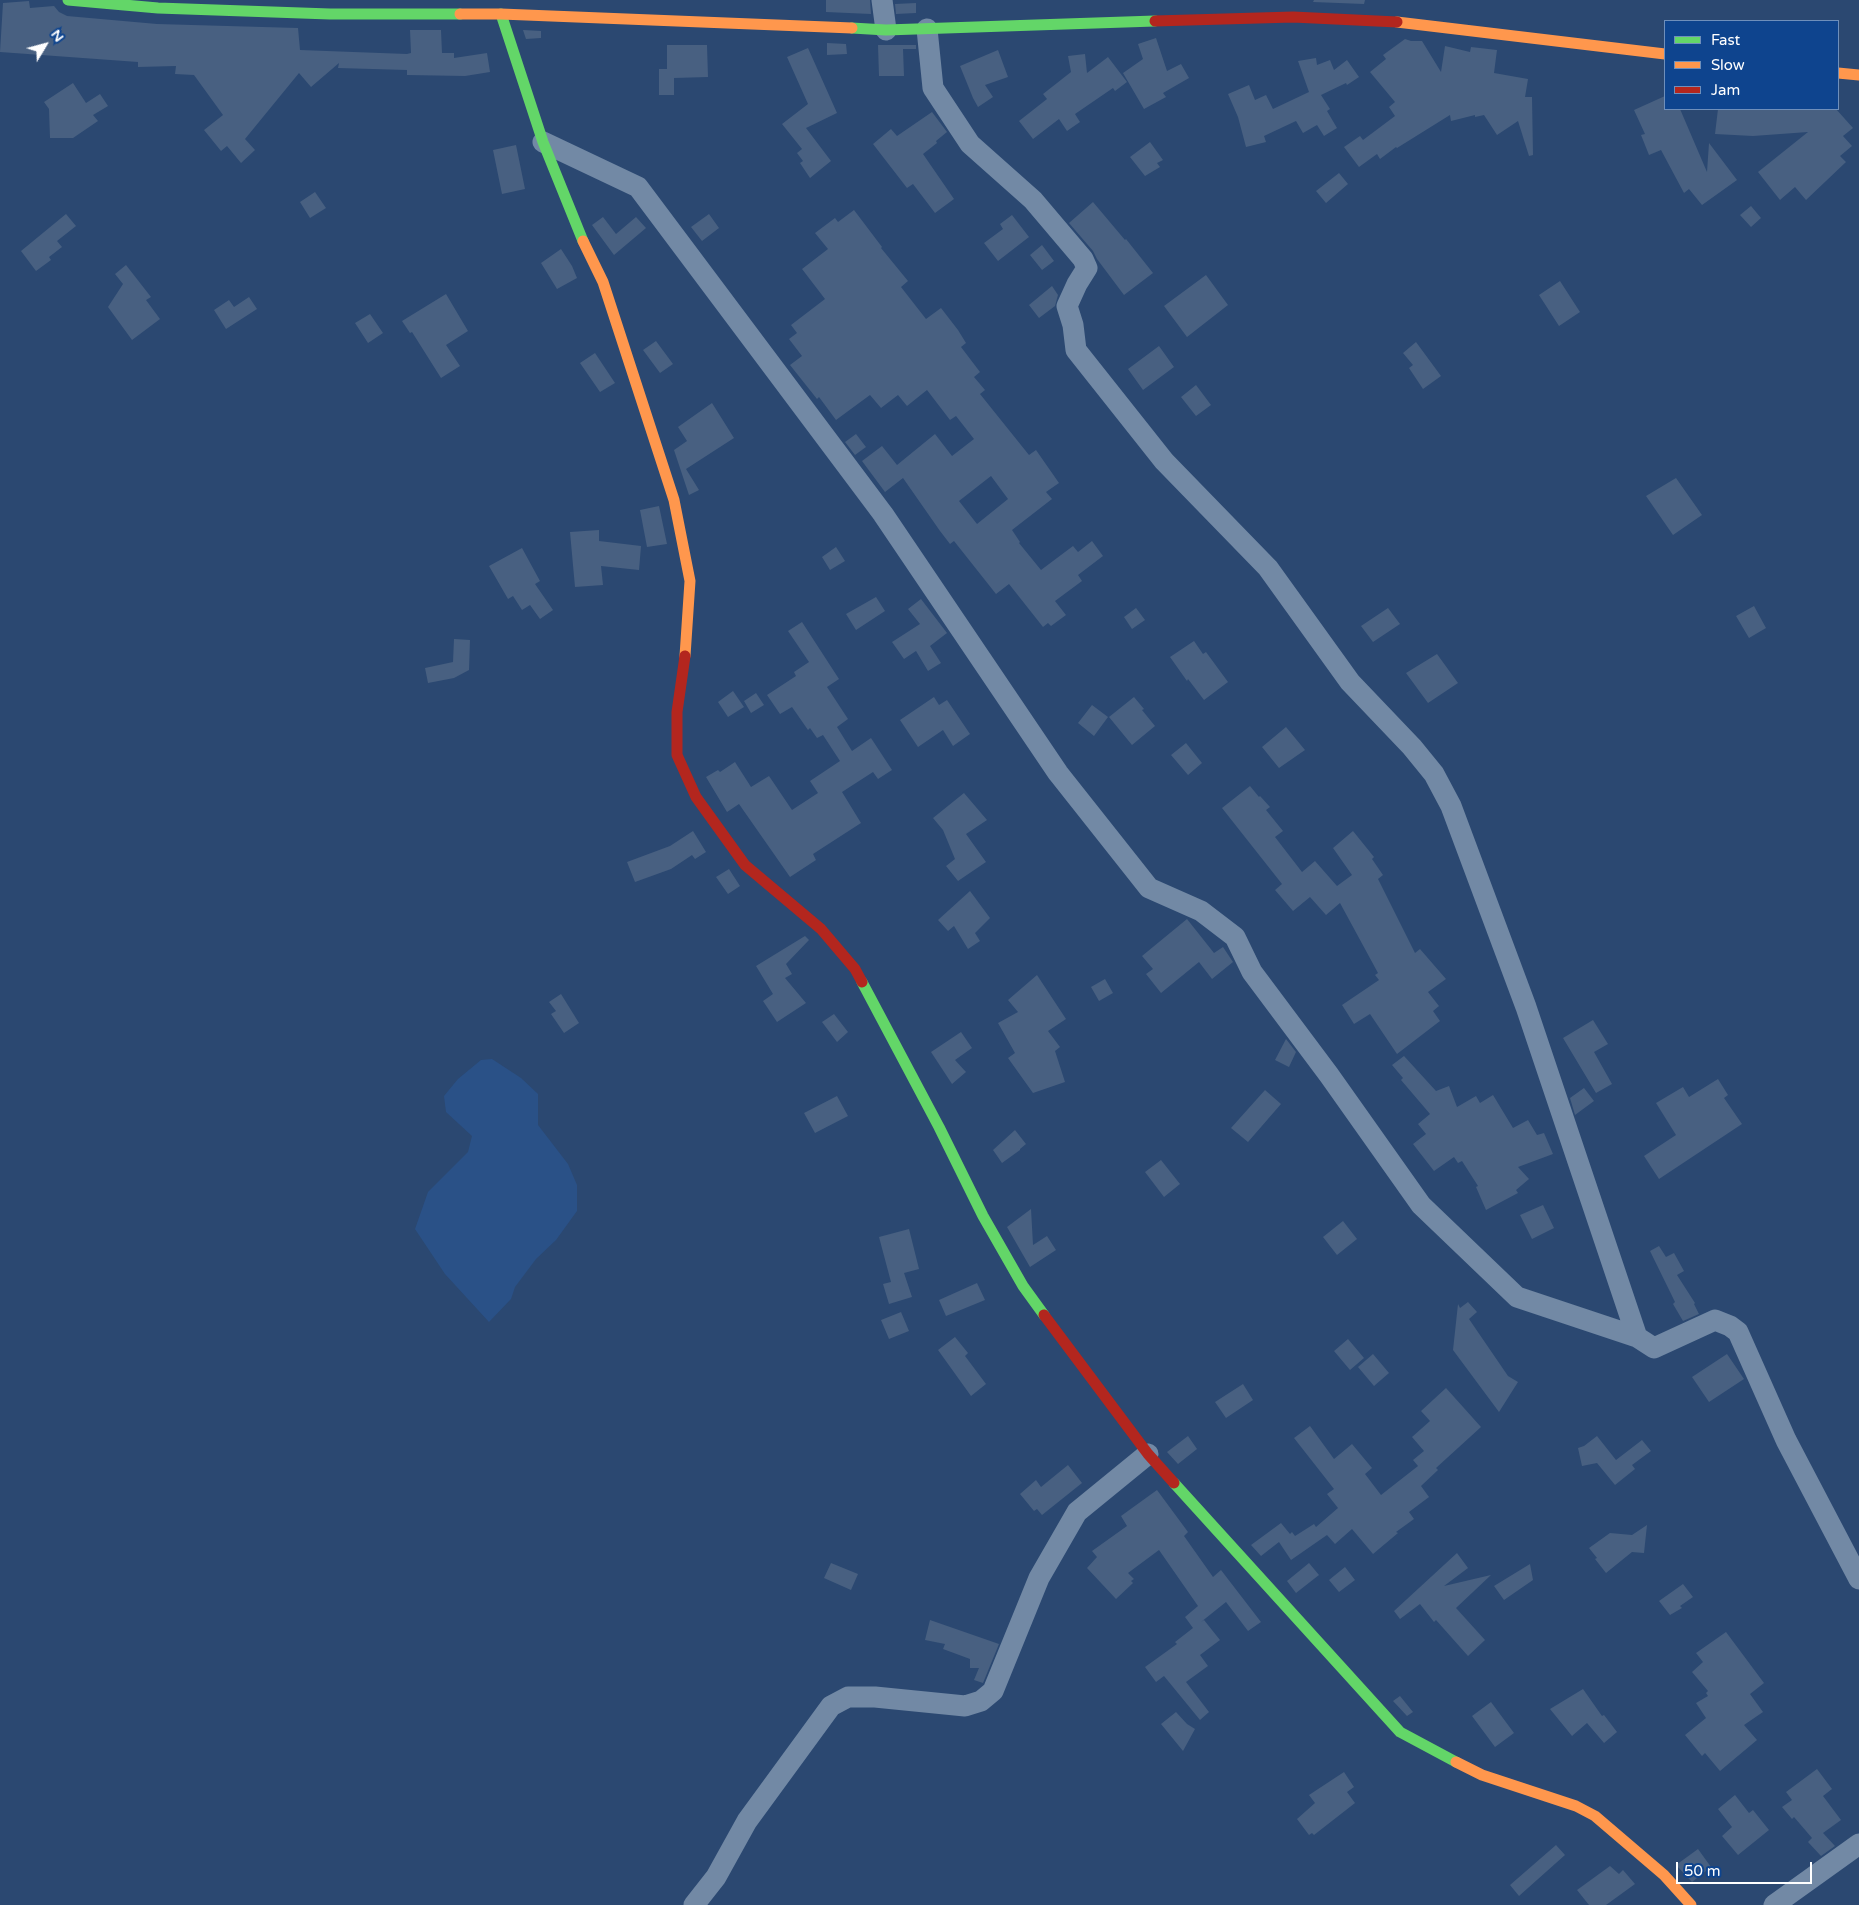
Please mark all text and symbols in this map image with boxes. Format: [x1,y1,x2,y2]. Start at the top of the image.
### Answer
north arrow [20,20,70,70]
legend [1664,20,1839,110]
text: N [47,26,68,45]
text: Fast [1711,31,1740,49]
text: Slow [1711,56,1745,74]
text: Jam [1711,81,1740,99]
scale bar [1679,1852,1815,1884]
text: 50 m [1684,1862,1721,1880]

